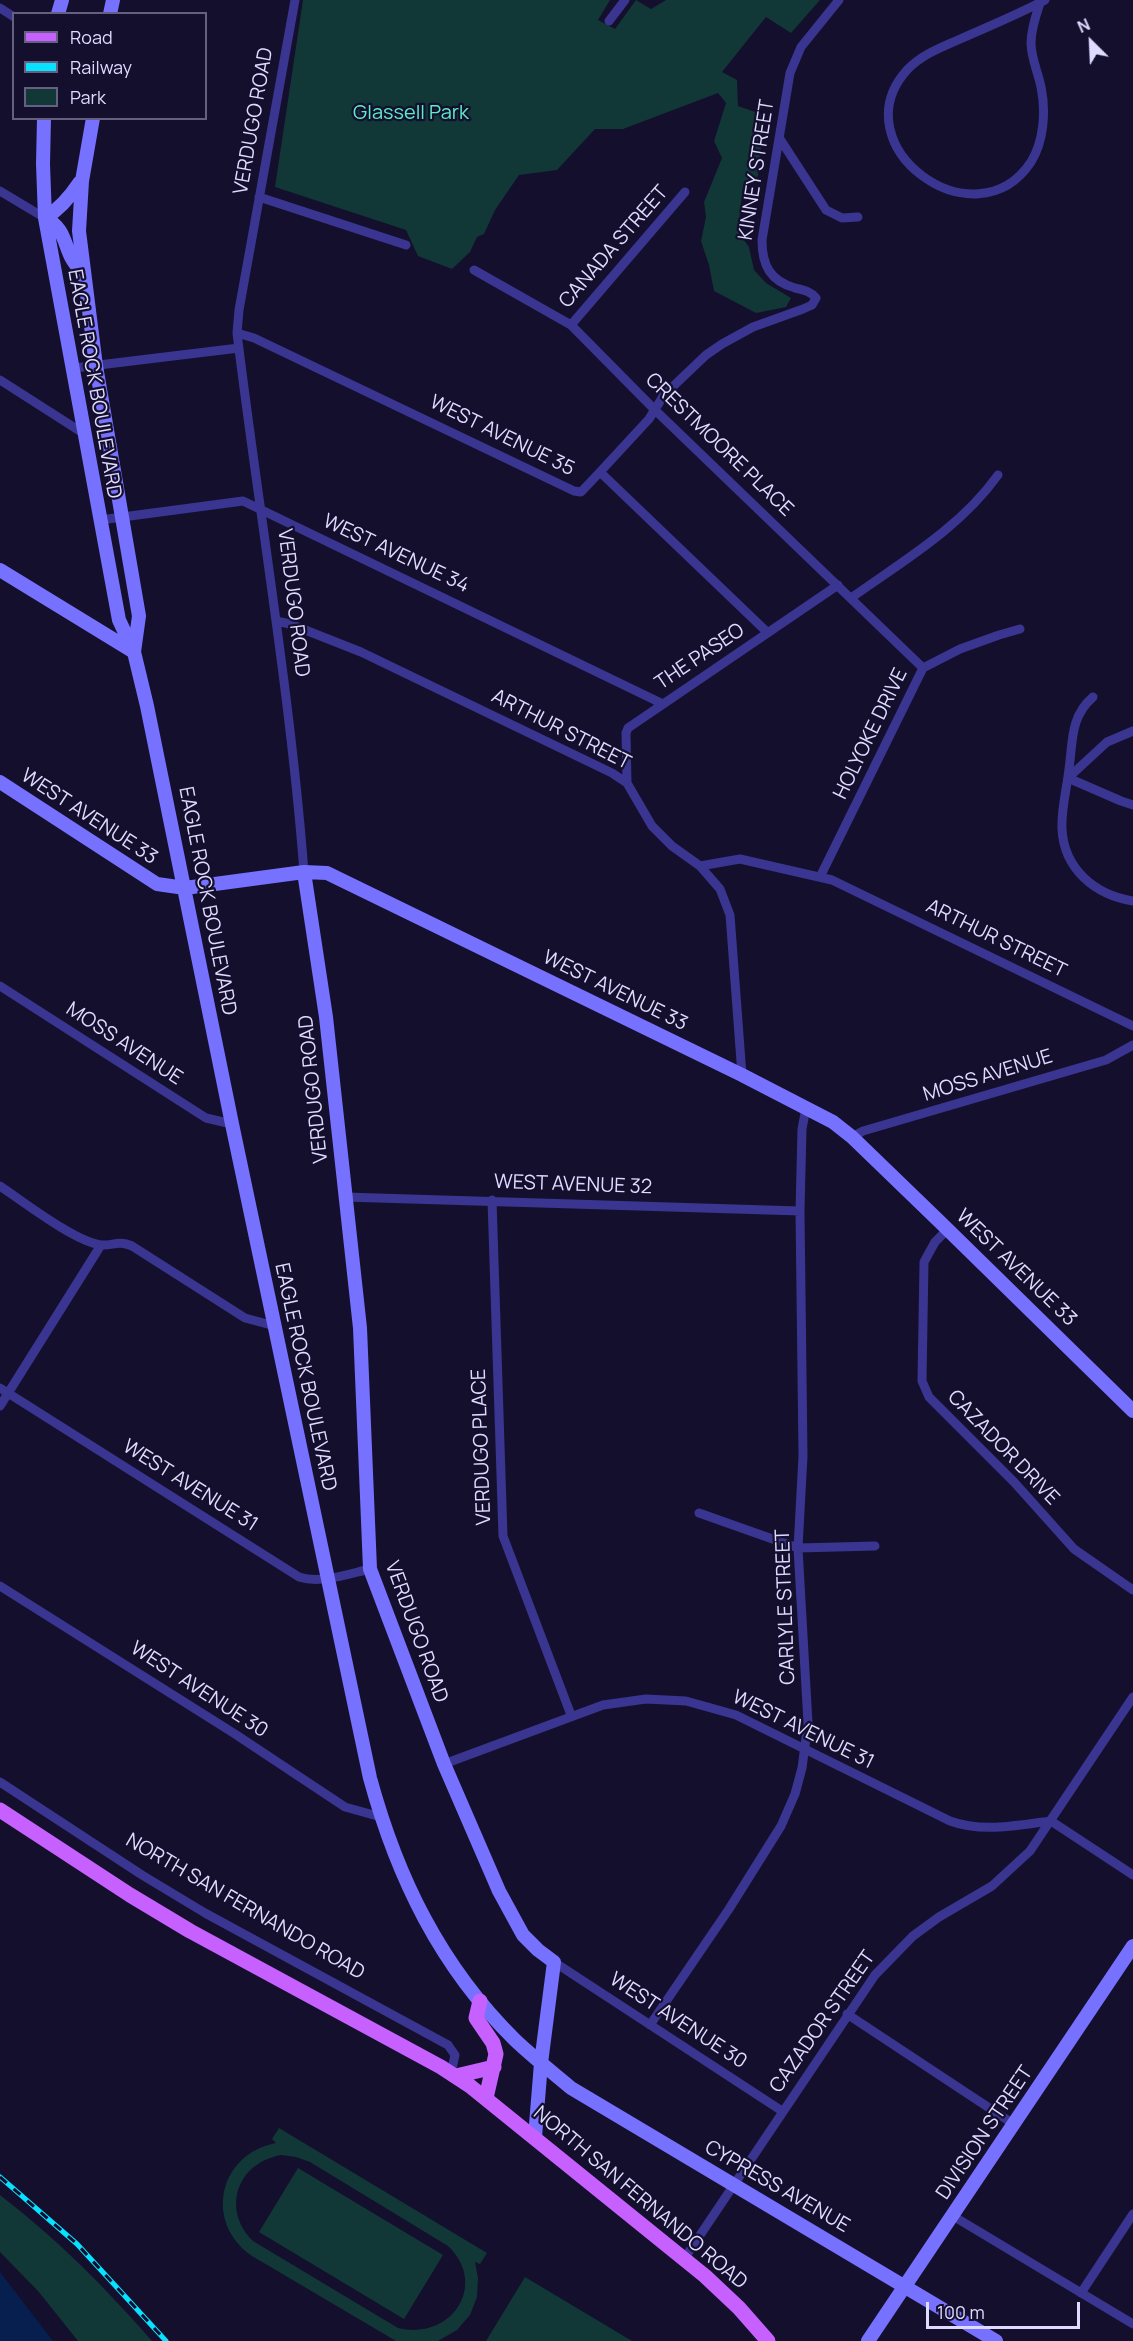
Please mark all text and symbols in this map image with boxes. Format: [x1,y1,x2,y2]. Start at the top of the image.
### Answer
legend [12,12,207,120]
north arrow [1061,12,1121,72]
text: N [1074,13,1093,38]
text: Road [70,25,113,49]
street label: VERDUGO ROAD [229,46,279,196]
text: Railway [70,55,132,79]
text: Park [70,85,106,109]
street label: KINNEY STREET [734,98,780,242]
park label: Glassell Park [353,101,469,125]
street label: CANADA STREET [554,181,674,313]
street label: EAGLE ROCK BOULEVARD [62,267,126,501]
street label: CRESTMOORE PLACE [640,368,798,522]
street label: WEST AVENUE 35 [426,391,578,481]
street label: WEST AVENUE 34 [319,510,473,598]
street label: VERDUGO ROAD [272,528,314,678]
street label: THE PASEO [651,619,749,695]
street label: HOLYOKE DRIVE [829,665,913,803]
street label: ARTHUR STREET [487,685,635,775]
street label: WEST AVENUE 33 [16,764,162,870]
street label: EAGLE ROCK BOULEVARD [173,785,241,1017]
street label: ARTHUR STREET [922,895,1070,983]
street label: WEST AVENUE 33 [539,946,691,1036]
street label: MOSS AVENUE [61,997,187,1091]
street label: VERDUGO ROAD [294,1014,334,1164]
street label: MOSS AVENUE [920,1045,1056,1107]
street label: WEST AVENUE 32 [494,1170,652,1200]
street label: WEST AVENUE 33 [951,1205,1081,1331]
street label: EAGLE ROCK BOULEVARD [269,1261,341,1493]
street label: VERDUGO PLACE [467,1368,497,1526]
street label: CAZADOR DRIVE [942,1386,1064,1510]
street label: WEST AVENUE 31 [118,1435,262,1537]
street label: CARLYLE STREET [771,1529,801,1685]
street label: VERDUGO ROAD [379,1558,453,1706]
street label: WEST AVENUE 30 [126,1637,272,1743]
street label: WEST AVENUE 31 [728,1685,878,1775]
street label: NORTH SAN FERNANDO ROAD [121,1829,369,1985]
street label: CAZADOR STREET [765,1946,881,2098]
street label: WEST AVENUE 30 [605,1968,751,2074]
street label: DIVISION STREET [932,2062,1038,2204]
street label: NORTH SAN FERNANDO ROAD [528,2101,752,2295]
street label: CYPRESS AVENUE [700,2136,854,2238]
scale bar [929,2290,1084,2328]
text: 100 m [937,2300,985,2324]

